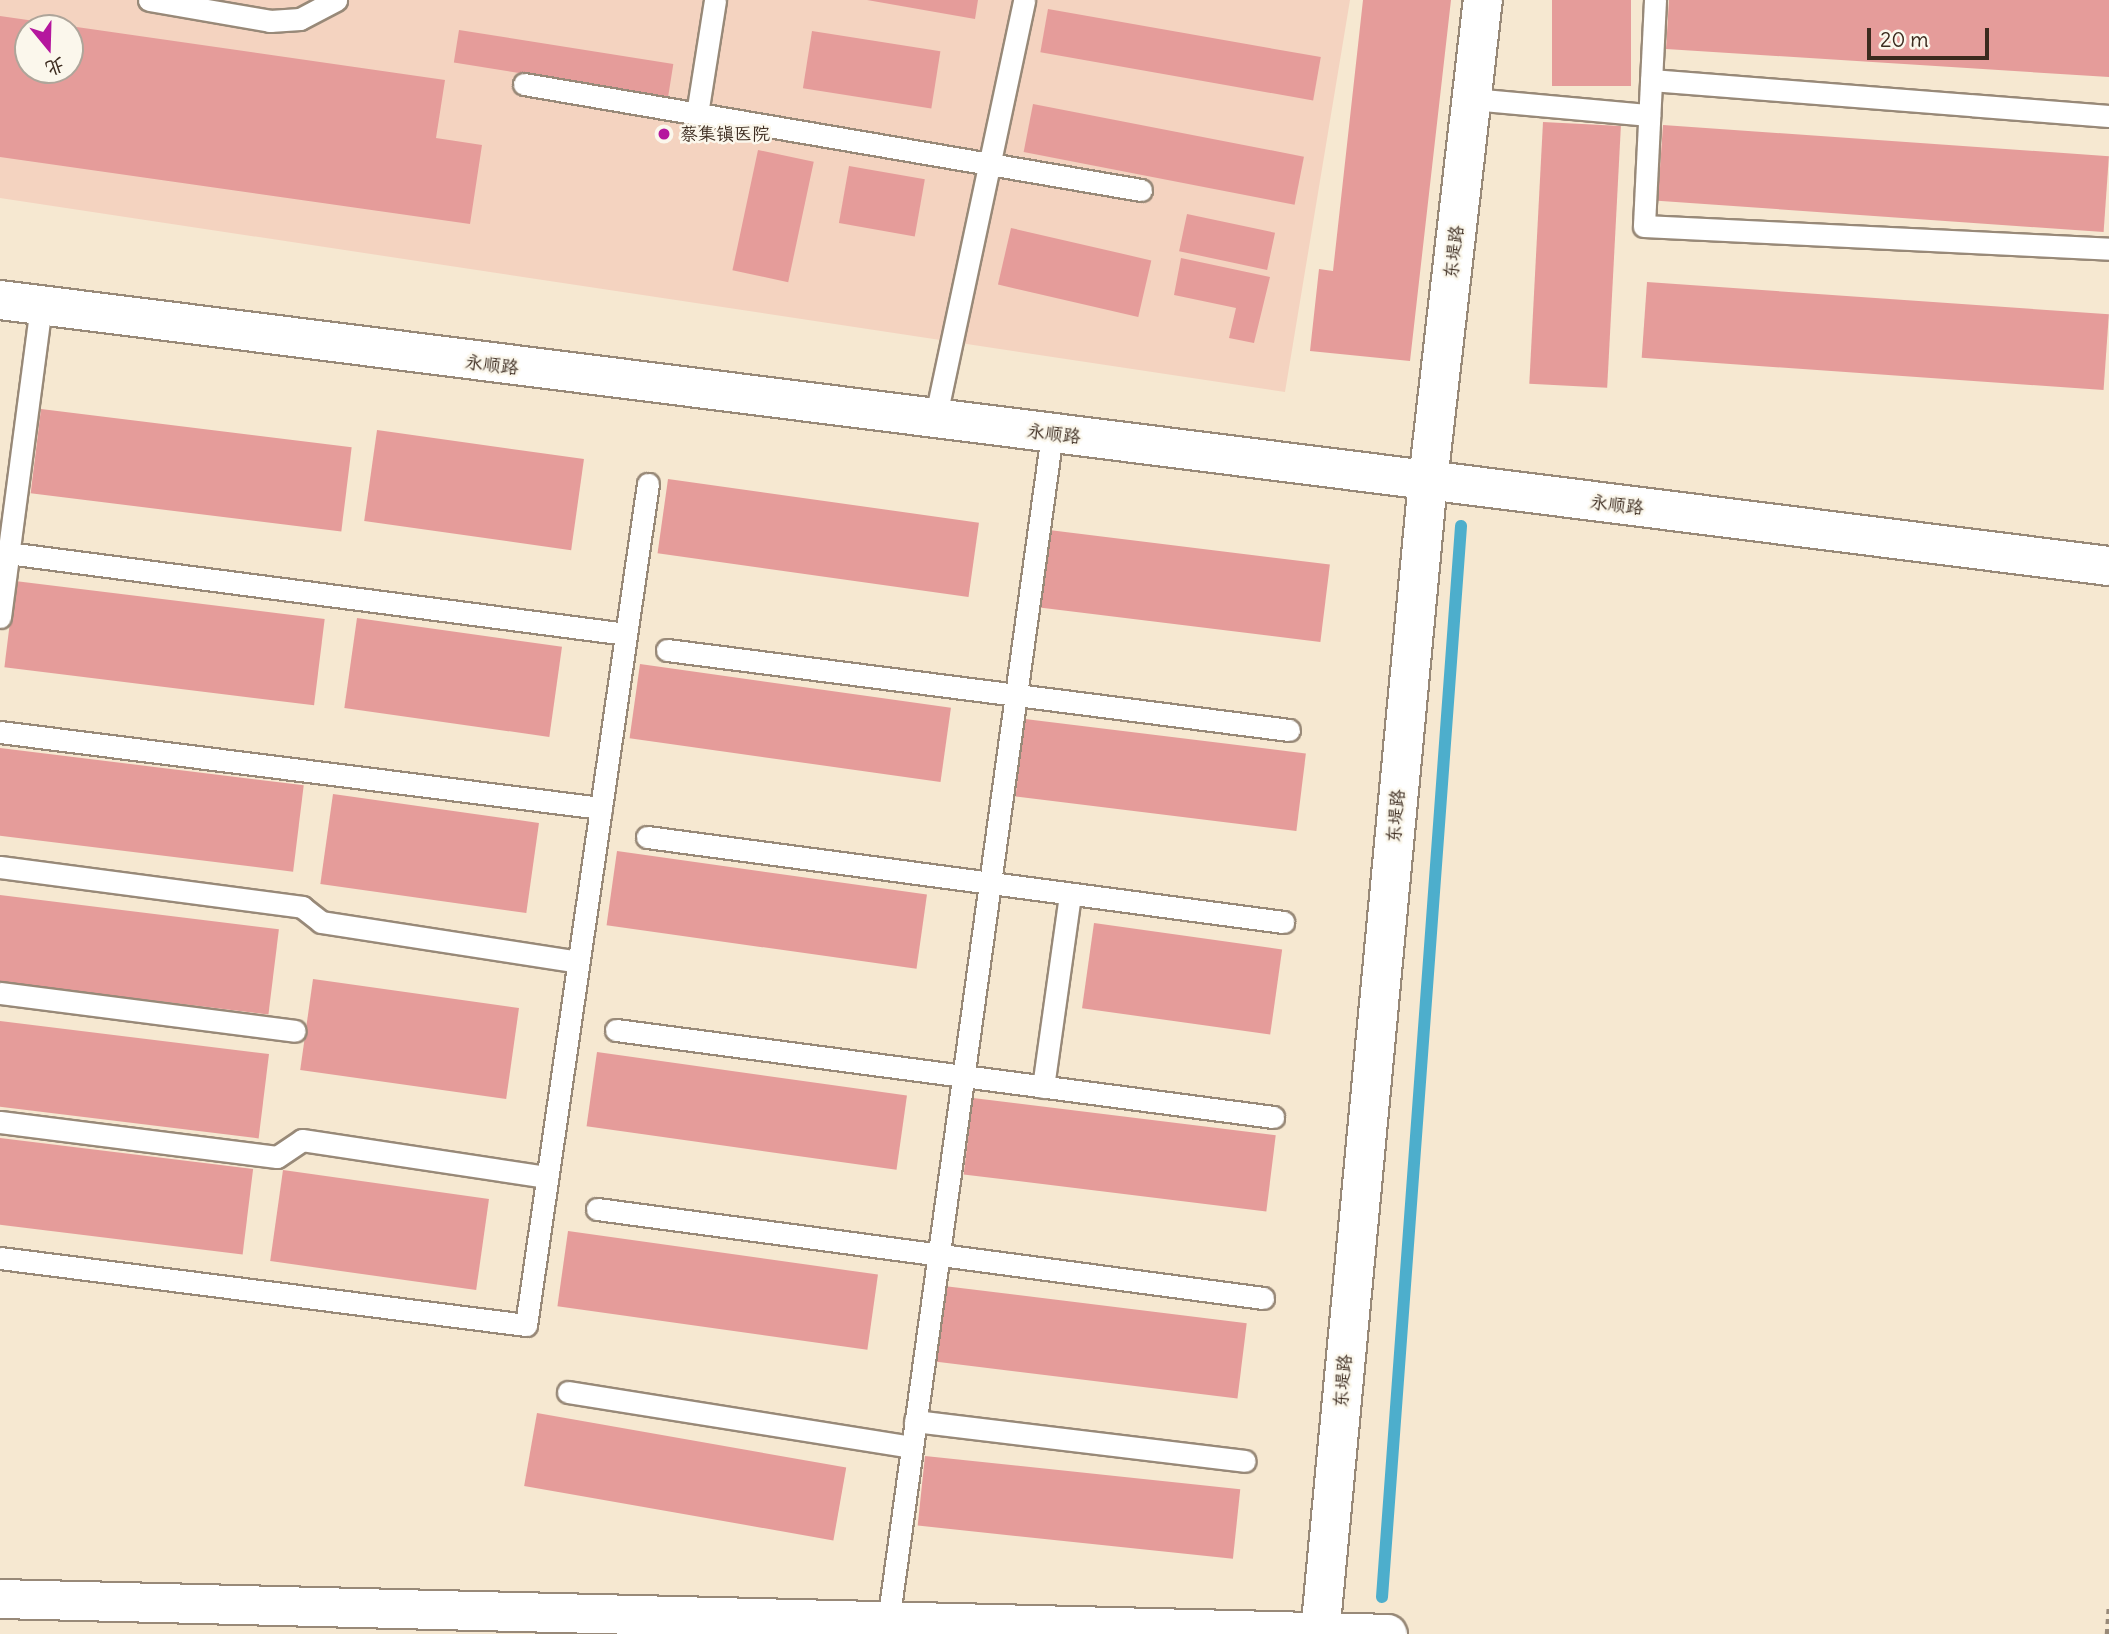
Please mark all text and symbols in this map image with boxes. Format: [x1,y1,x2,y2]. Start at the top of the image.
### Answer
north arrow [14,14,84,84]
scale bar [1871,14,1994,58]
text: 20 m [1880,26,1929,53]
text: 北 [42,53,68,81]
place label: 蔡集镇医院 [680,123,770,145]
marker: 蔡集镇医院 [654,124,674,144]
street label: 东堤路 [1440,224,1468,280]
street label: 永顺路 [464,351,520,379]
street label: 永顺路 [1026,420,1082,448]
street label: 永顺路 [1589,491,1645,519]
street label: 东堤路 [1383,788,1409,844]
street label: 东堤路 [1330,1353,1356,1409]

